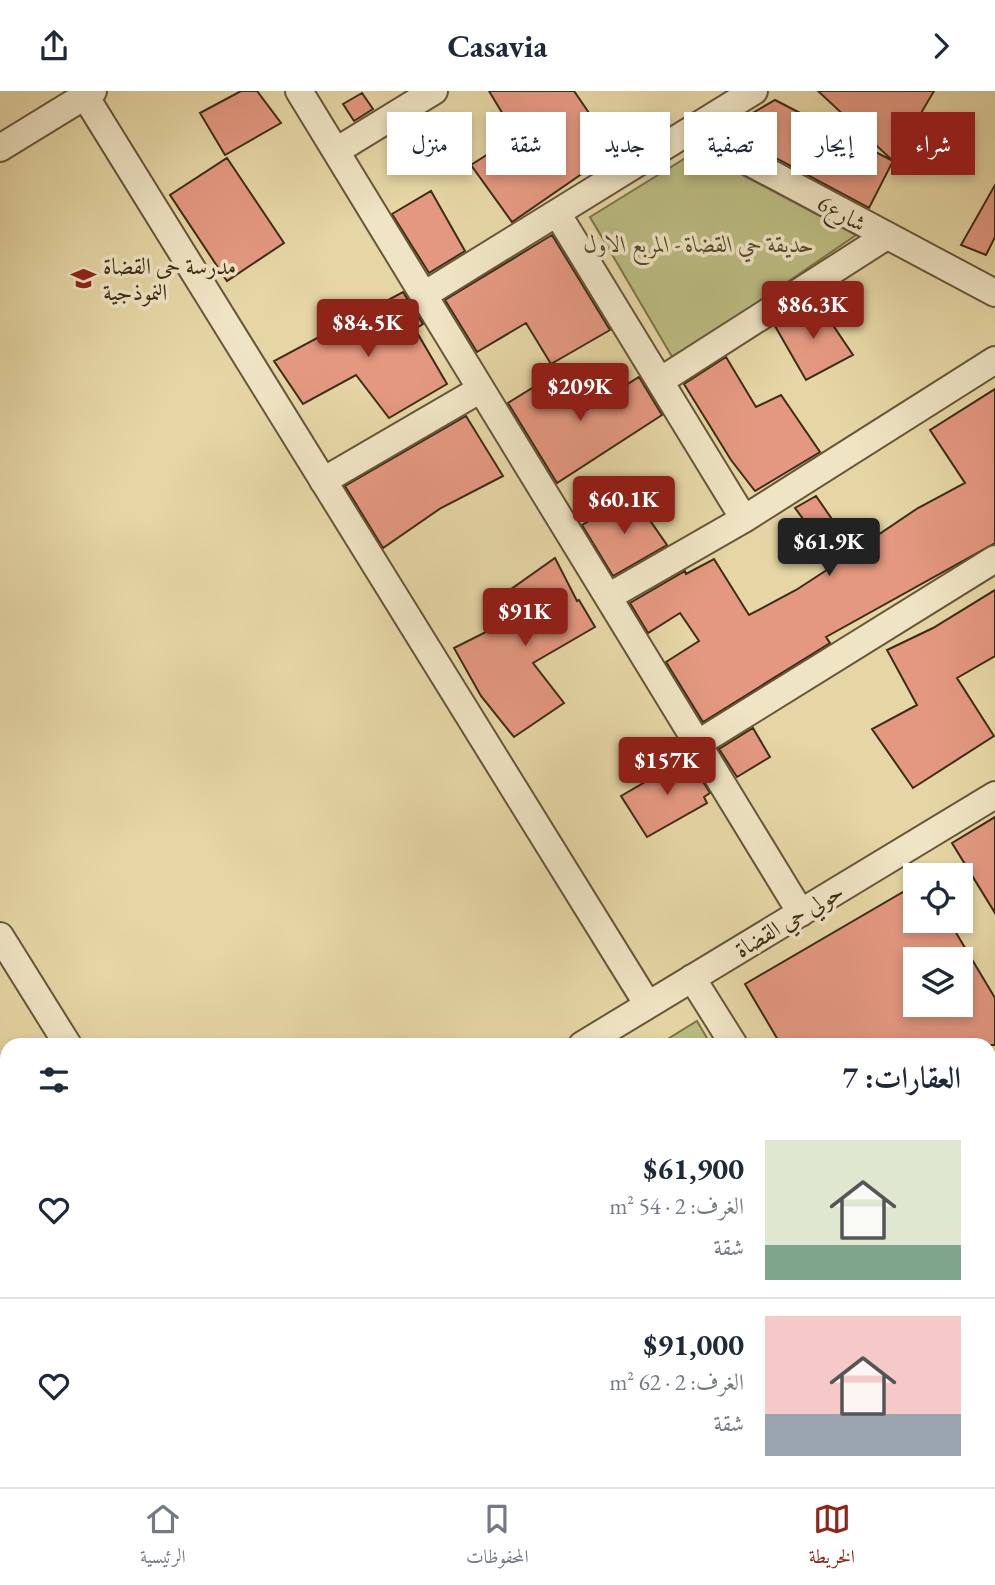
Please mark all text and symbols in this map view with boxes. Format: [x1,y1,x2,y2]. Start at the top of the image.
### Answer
text: Casavia [448,25,548,67]
icon: share [35,27,73,65]
icon: forward [922,27,960,65]
chip: منزل [387,112,472,175]
chip: شقة [486,112,566,175]
chip: جديد [580,112,670,175]
chip: تصفية [684,112,777,175]
chip: إيجار [791,112,877,175]
chip: شراء [891,112,975,175]
street label: شارع6 [810,188,872,243]
park label: حديقة حي القضاة - المربع الاول [584,229,814,265]
place label: مدرسة حي القضاة النموذجية [103,251,236,307]
school or university icon: مدرسة حي القضاة النموذجية [69,265,97,293]
pin: $86.3K [756,281,870,341]
text: $86.3K [778,289,848,319]
pin: $84.5K [311,299,425,359]
text: $84.5K [333,307,403,337]
pin: $209K [531,363,629,423]
text: $209K [548,371,612,401]
pin: $60.1K [567,477,681,536]
text: $60.1K [589,484,659,514]
pin: $61.9K [772,519,886,578]
text: $61.9K [794,526,864,556]
pin: $91K [484,589,566,648]
text: $91K [499,596,551,626]
pin: $157K [618,737,716,797]
text: $157K [635,745,699,775]
map controls [903,863,973,1017]
button: locate [903,863,973,933]
street label: حولي حي القضاة [729,876,851,968]
button: layers [903,947,973,1017]
text: العقارات: 7 [842,1058,961,1097]
icon: filters [35,1061,73,1099]
text: $61,900 [643,1149,744,1188]
icon: home [821,1168,905,1252]
icon: heart [35,1191,73,1229]
text: الغرف: 2 · 54 m² [609,1191,744,1221]
text: شقة [714,1232,744,1262]
text: $91,000 [643,1325,744,1364]
icon: home [821,1344,905,1428]
icon: heart [35,1367,73,1405]
text: الغرف: 2 · 62 m² [609,1367,744,1397]
text: شقة [714,1408,744,1438]
tab: الرئيسية [140,1500,186,1575]
tab: المحفوظات [466,1500,529,1575]
tab: الخريطة [809,1500,855,1575]

